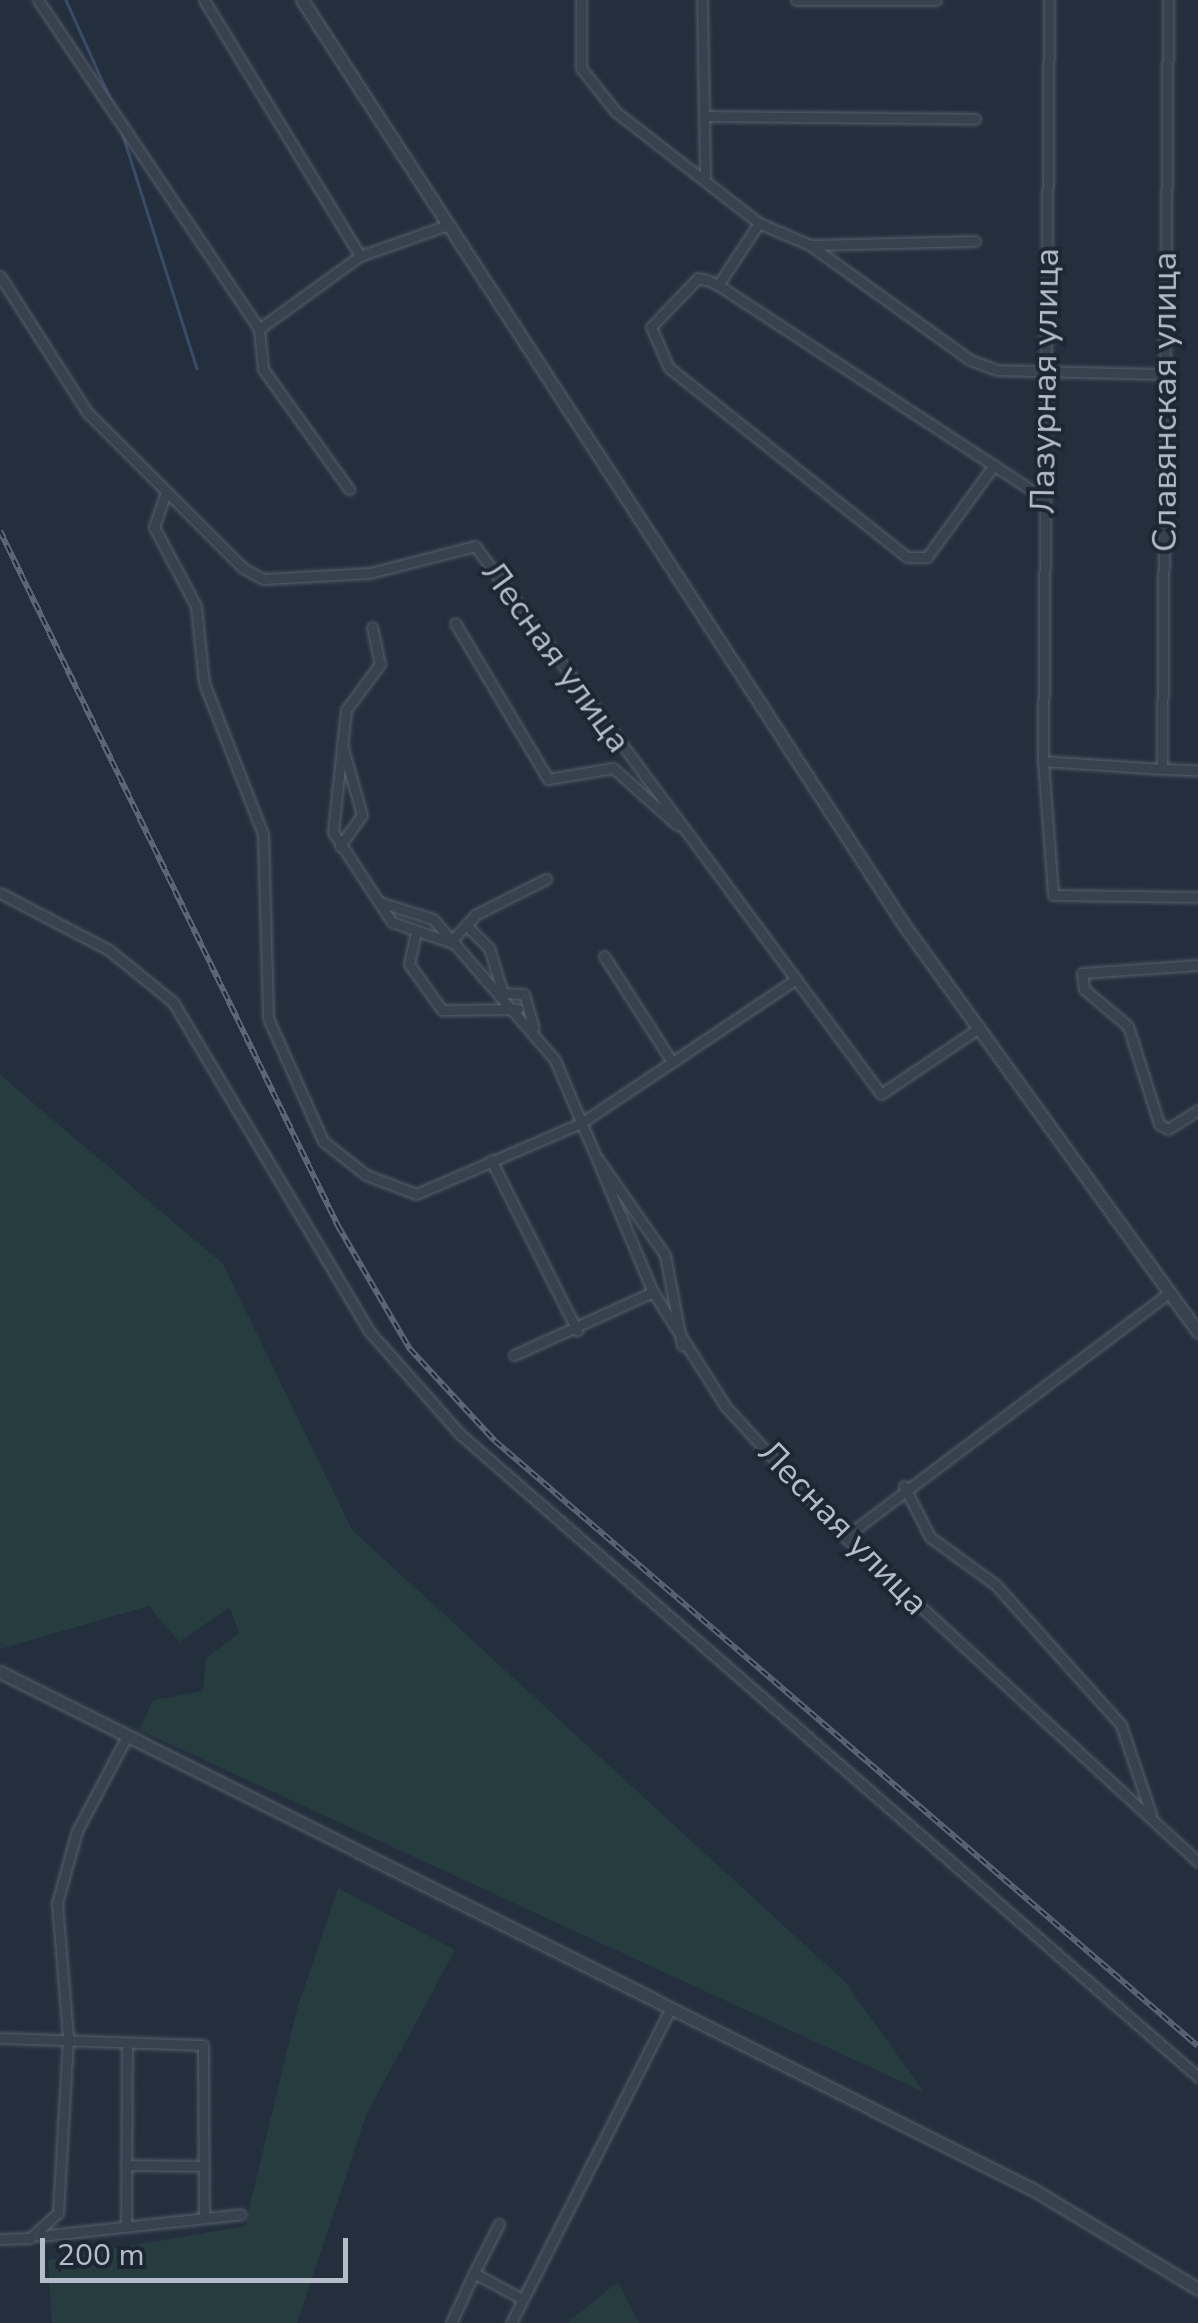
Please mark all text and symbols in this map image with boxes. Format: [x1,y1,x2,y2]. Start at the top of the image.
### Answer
street label: Лазурная улица [1022,248,1068,514]
street label: Славянская улица [1144,252,1186,552]
street label: Лесная улица [472,553,640,761]
street label: Лесная улица [749,1432,937,1624]
scale bar [45,2218,352,2280]
text: 200 m [57,2235,144,2276]

